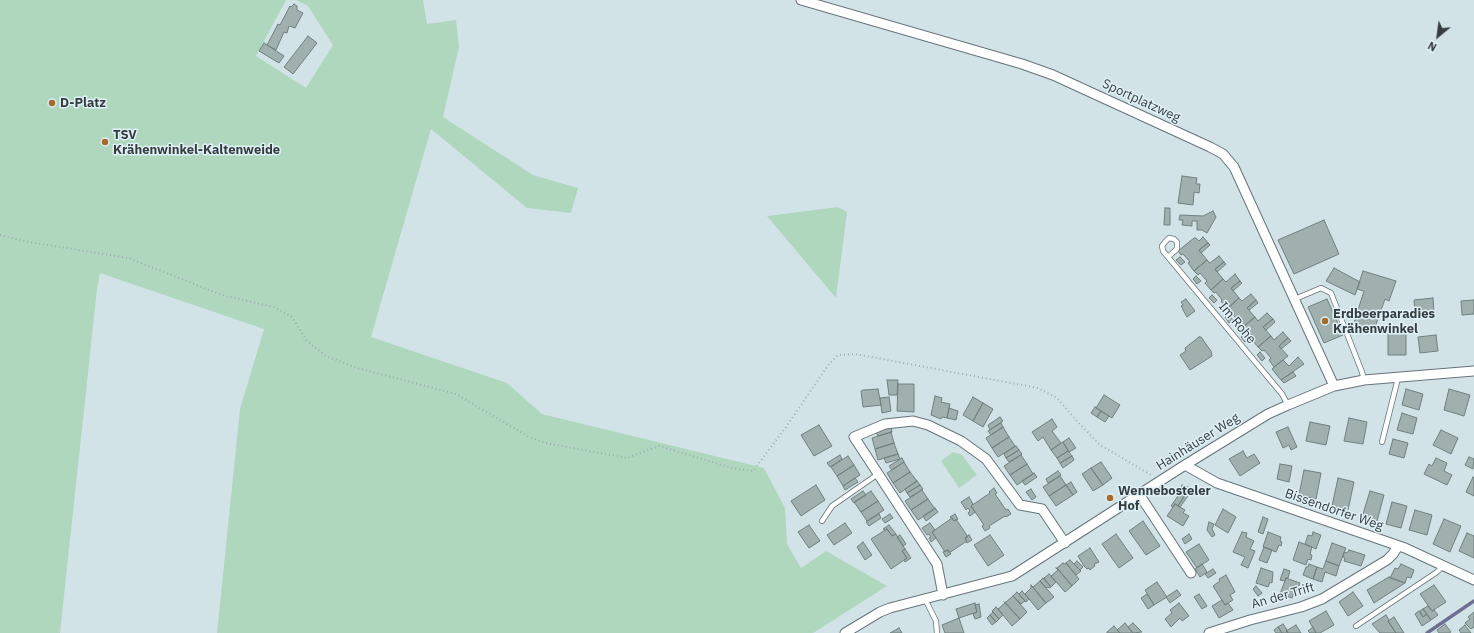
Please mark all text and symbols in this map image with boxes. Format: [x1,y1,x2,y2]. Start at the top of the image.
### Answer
north arrow [1418,16,1458,56]
text: N [1425,38,1439,55]
street label: Sportplatzweg [1100,76,1182,126]
place label: D-Platz [60,95,106,111]
marker: D-Platz [47,98,57,108]
place label: TSV Krähenwinkel-Kaltenweide [113,127,280,158]
marker: TSV Krähenwinkel-Kaltenweide [100,137,110,147]
street label: Im Rohe [1215,299,1259,347]
place label: Erdbeerparadies Krähenwinkel [1333,306,1435,337]
marker: Erdbeerparadies Krähenwinkel [1320,316,1330,326]
street label: Hainhäuser Weg [1154,410,1242,474]
place label: Wennebosteler Hof [1118,483,1211,514]
street label: Bissendorfer Weg [1283,486,1385,534]
marker: Wennebosteler Hof [1105,493,1115,503]
street label: An der Trift [1250,580,1316,612]

